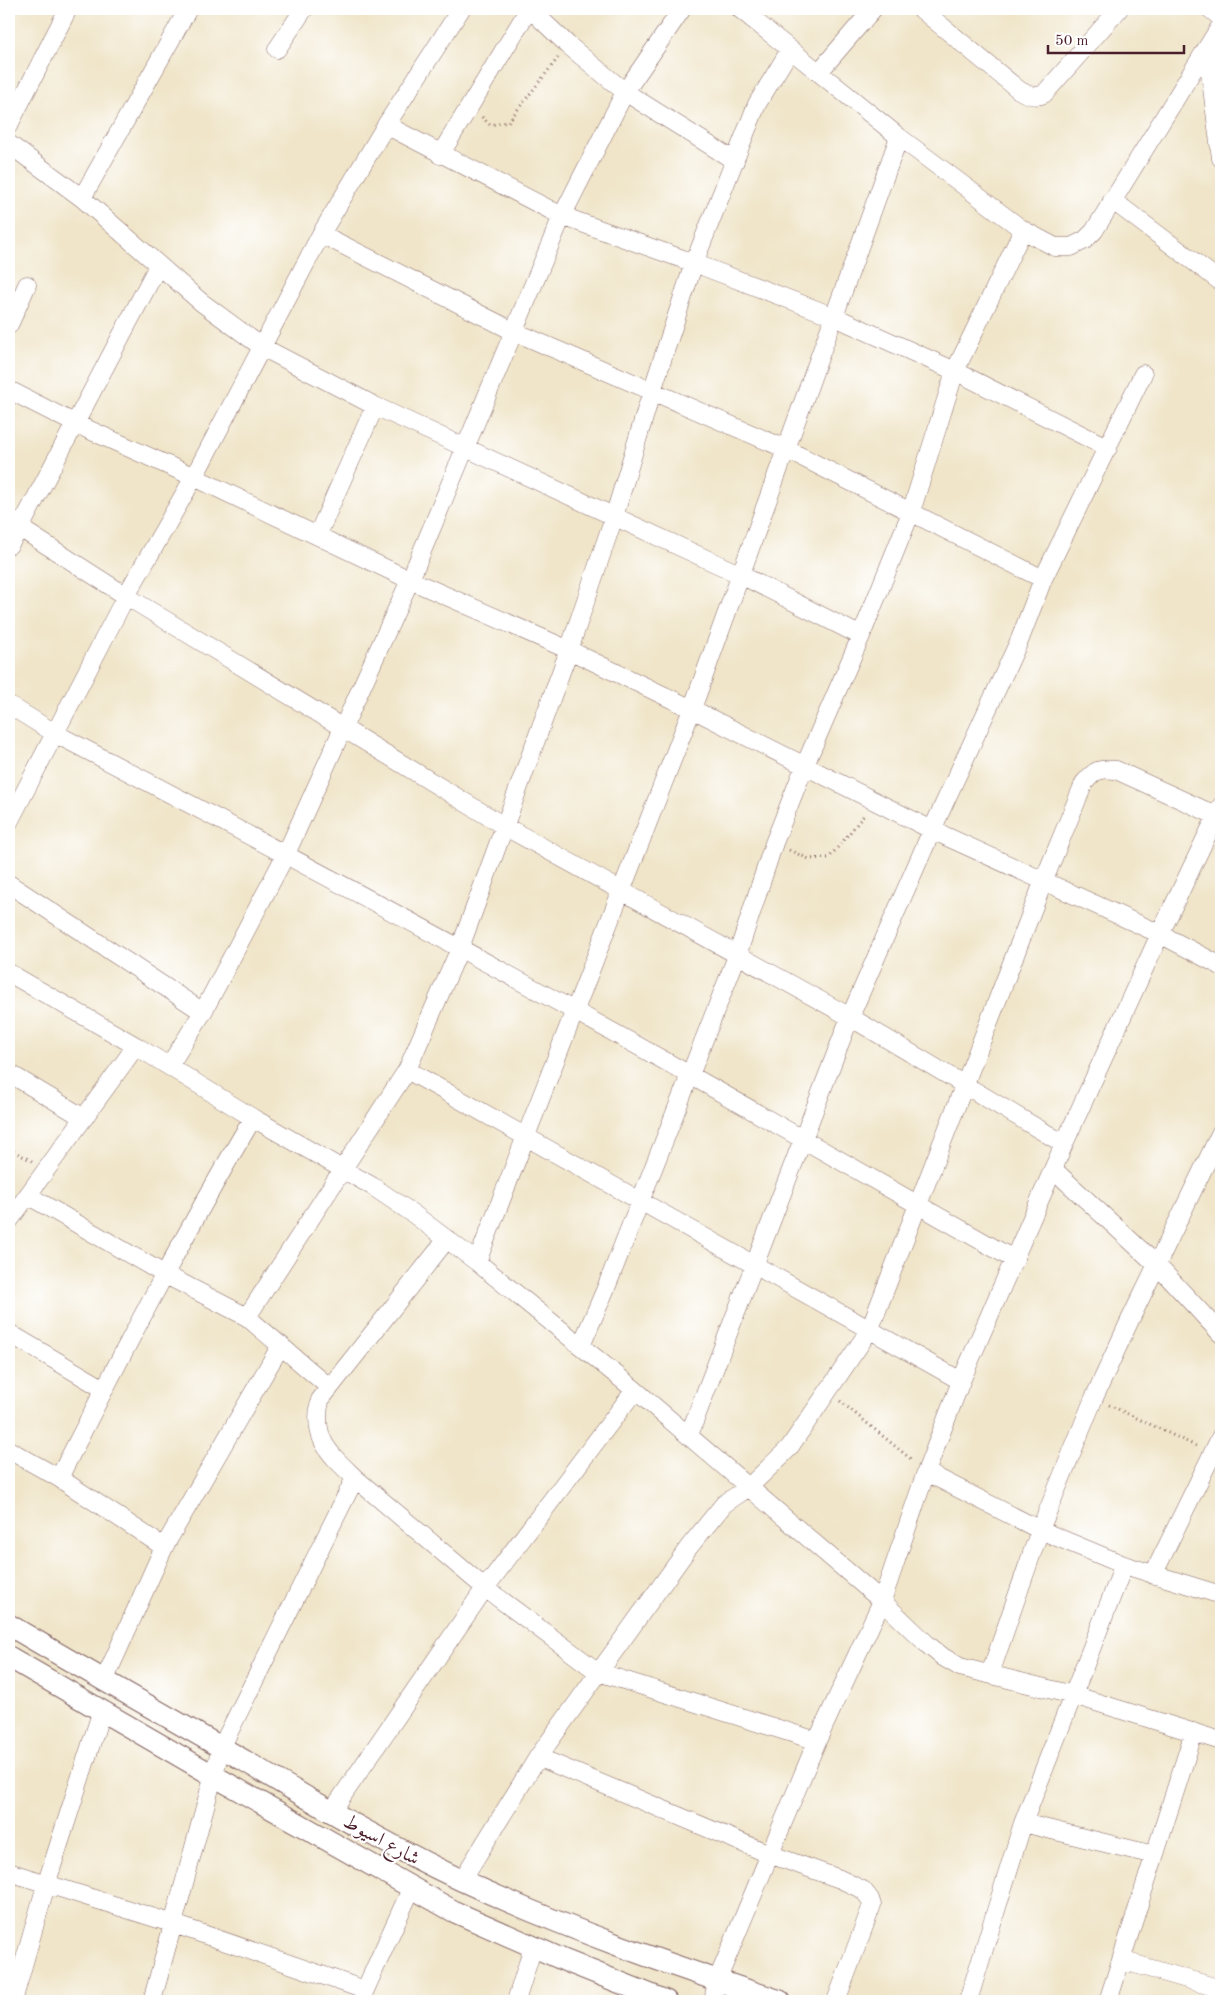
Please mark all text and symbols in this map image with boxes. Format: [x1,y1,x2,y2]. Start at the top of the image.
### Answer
scale bar [1048,22,1184,54]
text: 50 m [1055,34,1089,49]
street label: شارع اسيوط [337,1812,422,1875]

